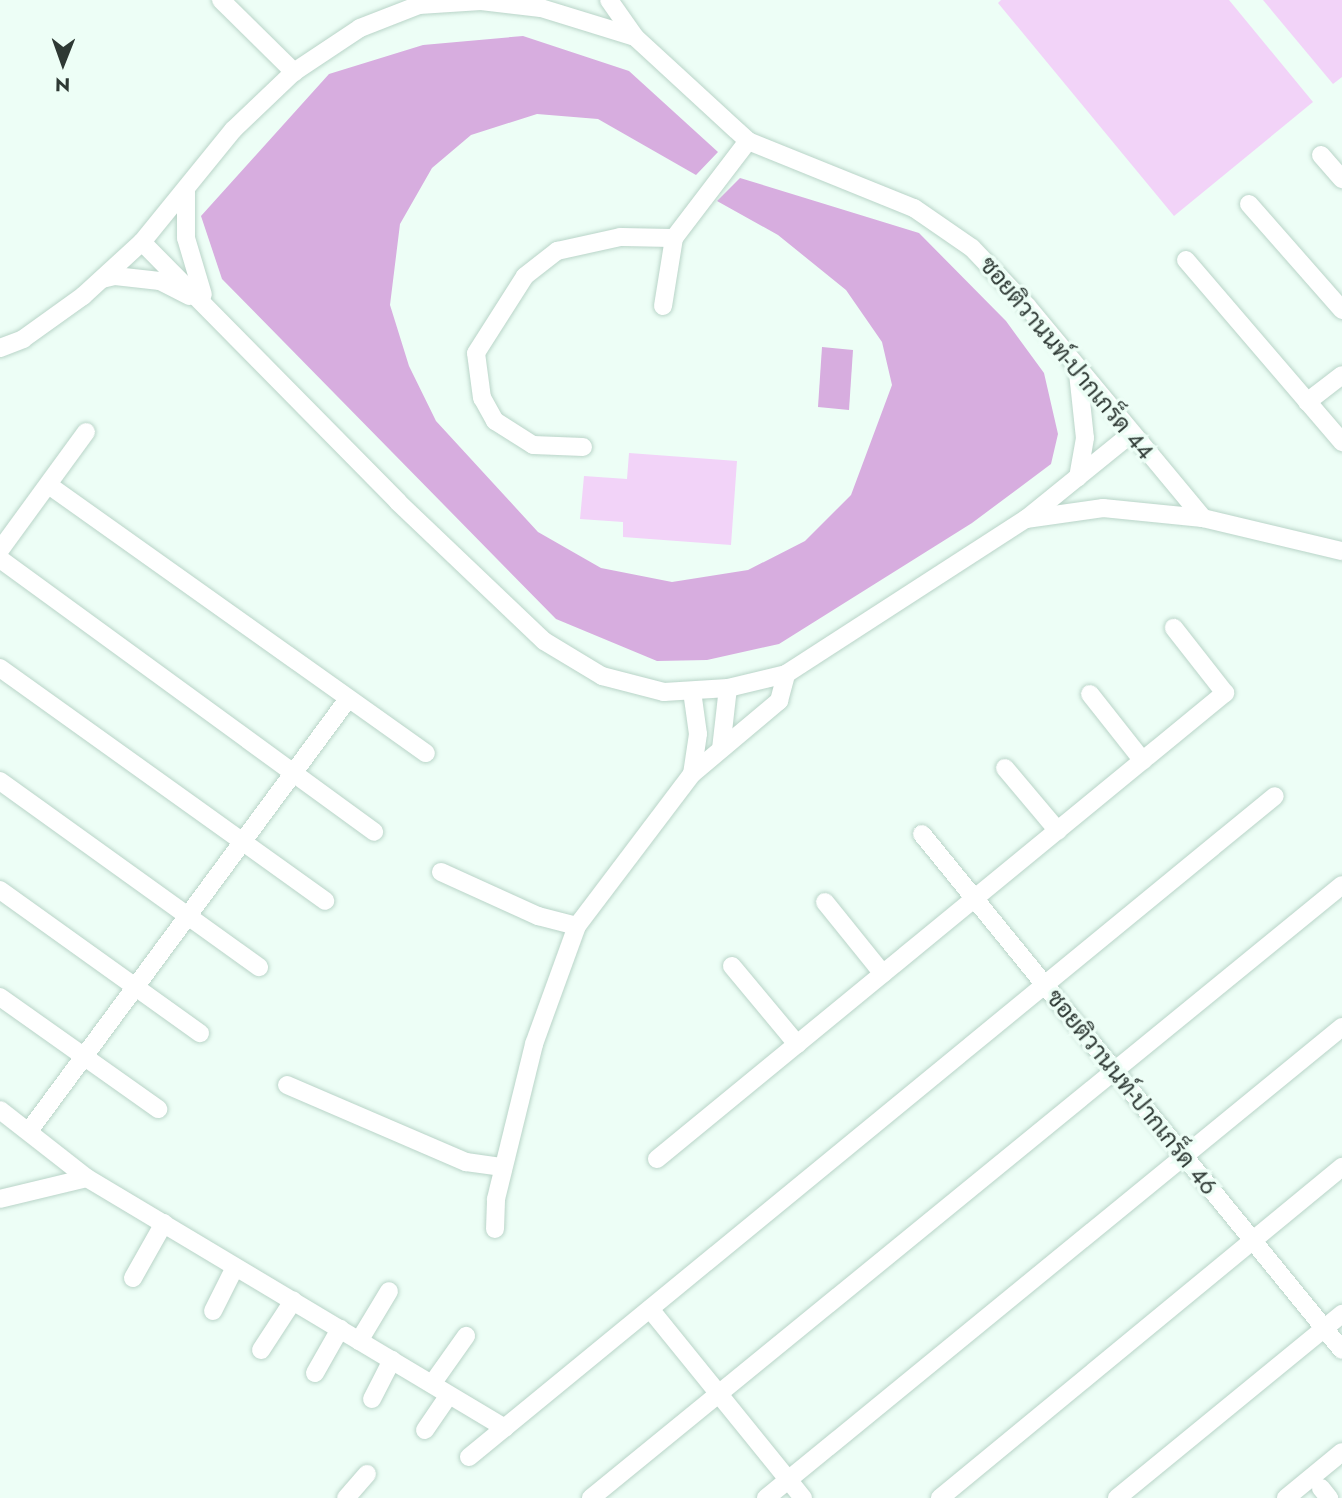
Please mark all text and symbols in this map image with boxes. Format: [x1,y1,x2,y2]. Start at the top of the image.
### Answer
north arrow [28,28,98,98]
text: N [55,71,70,98]
street label: ซอยติวานนท์-ปากเกร็ด 44 [974,251,1160,465]
street label: ซอยติวานนท์-ปากเกร็ด 46 [1040,984,1224,1200]

